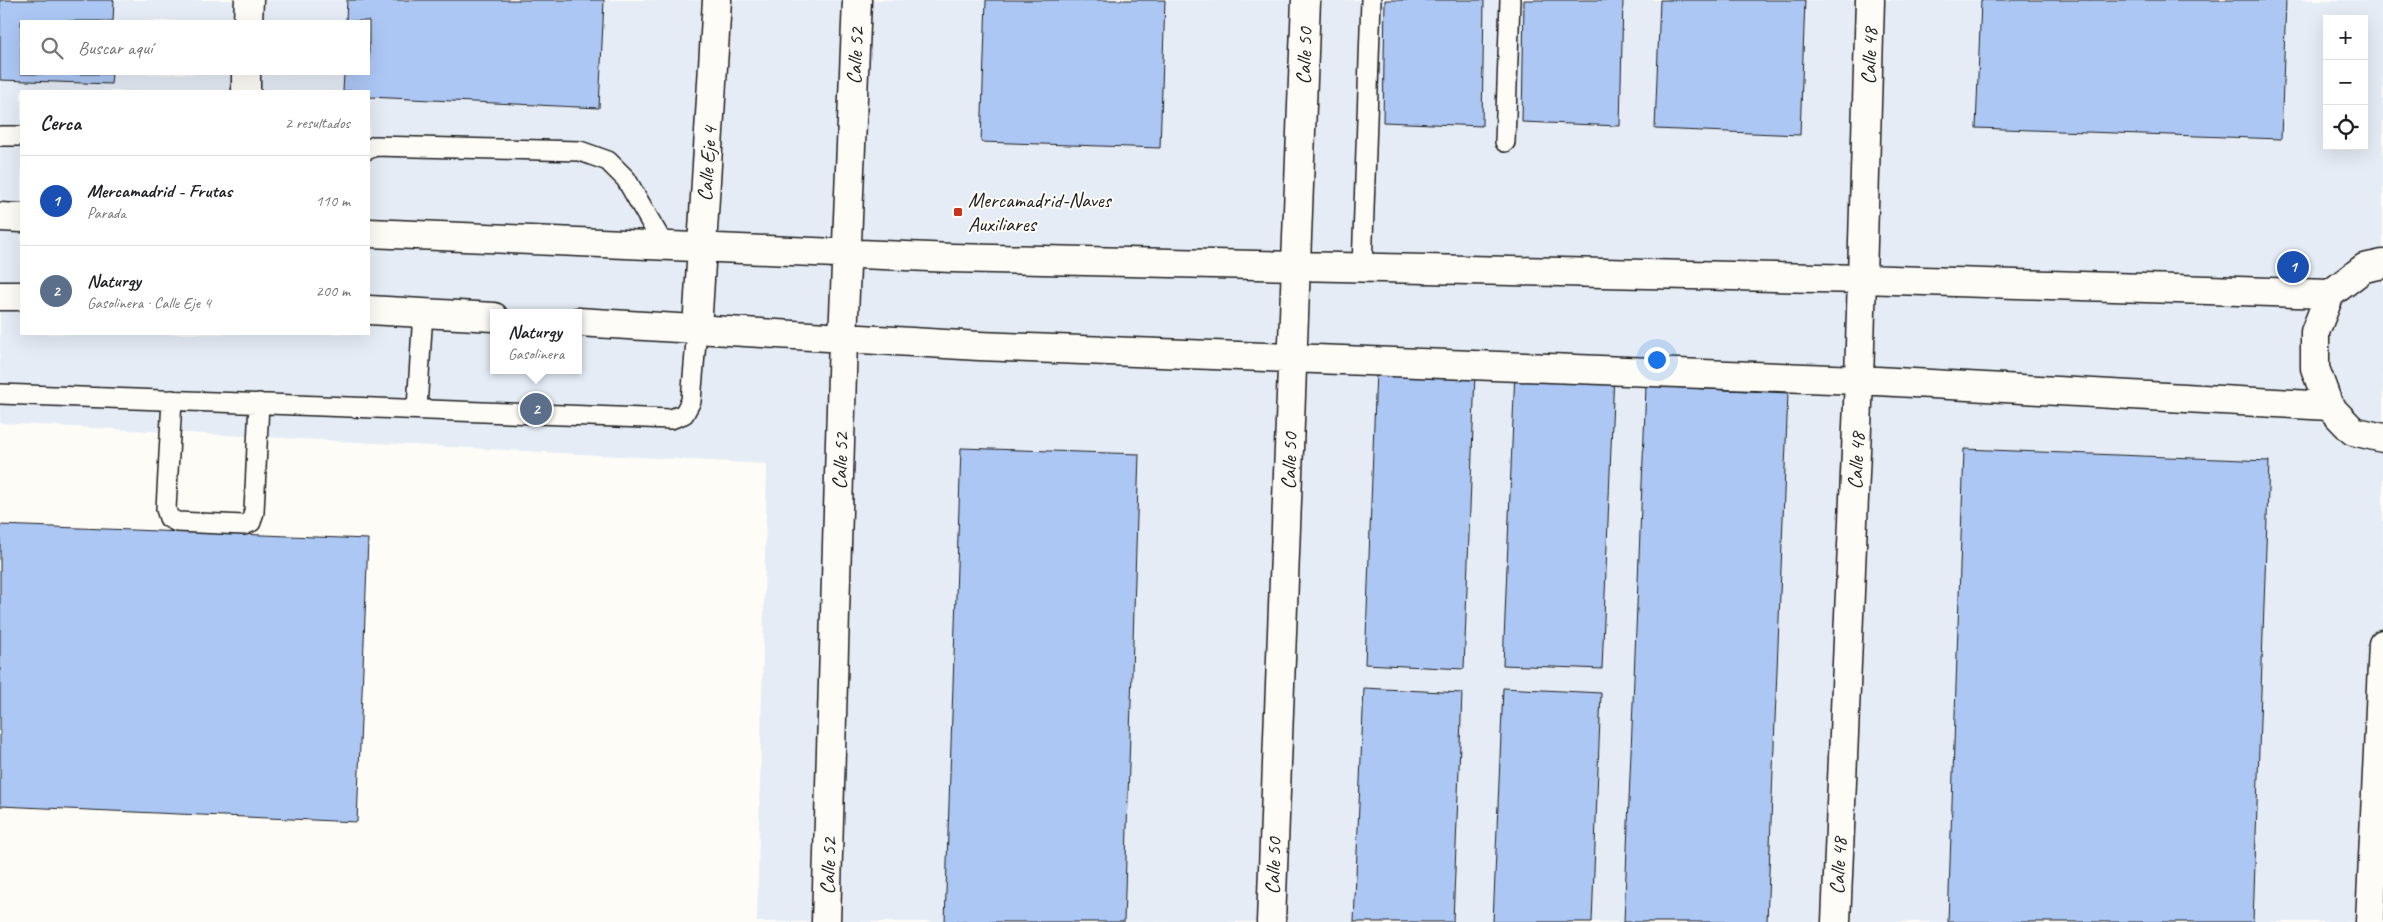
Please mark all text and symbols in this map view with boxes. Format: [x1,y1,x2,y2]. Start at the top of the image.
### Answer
map controls [2323,15,2368,150]
button: + [2323,15,2368,60]
search box [20,20,370,75]
street label: Calle 52 [841,25,870,85]
street label: Calle 48 [1855,25,1883,85]
street label: Calle 50 [1290,26,1318,85]
icon: search [38,34,66,62]
text: Buscar aquí [78,36,152,60]
button: − [2323,60,2368,105]
button: locate [2323,105,2368,150]
text: Cerca [40,110,81,136]
text: 2 resultados [285,113,350,133]
street label: Calle Eje 4 [691,123,723,202]
text: Mercamadrid - Frutas [87,179,232,203]
place label: Mercamadrid-Naves Auxiliares [968,187,1113,237]
text: 1 [52,191,60,211]
text: 110 m [316,191,350,211]
text: Parada [87,203,126,223]
marker: Mercamadrid-Naves Auxiliares [952,206,964,218]
pin: 1 [2277,248,2309,286]
text: Naturgy [87,269,141,293]
text: 2 [52,281,60,301]
text: 200 m [316,281,350,301]
text: Gasolinera · Calle Eje 4 [87,293,211,313]
popup [490,309,582,374]
text: Naturgy [508,320,562,344]
text: Gasolinera [508,344,564,364]
your location [1644,347,1670,373]
pin: 2 [520,390,552,428]
street label: Calle 48 [1842,429,1871,490]
street label: Calle 52 [826,431,854,490]
street label: Calle 50 [1275,431,1303,490]
street label: Calle 48 [1824,834,1853,895]
street label: Calle 52 [814,836,842,895]
street label: Calle 50 [1259,836,1287,895]

